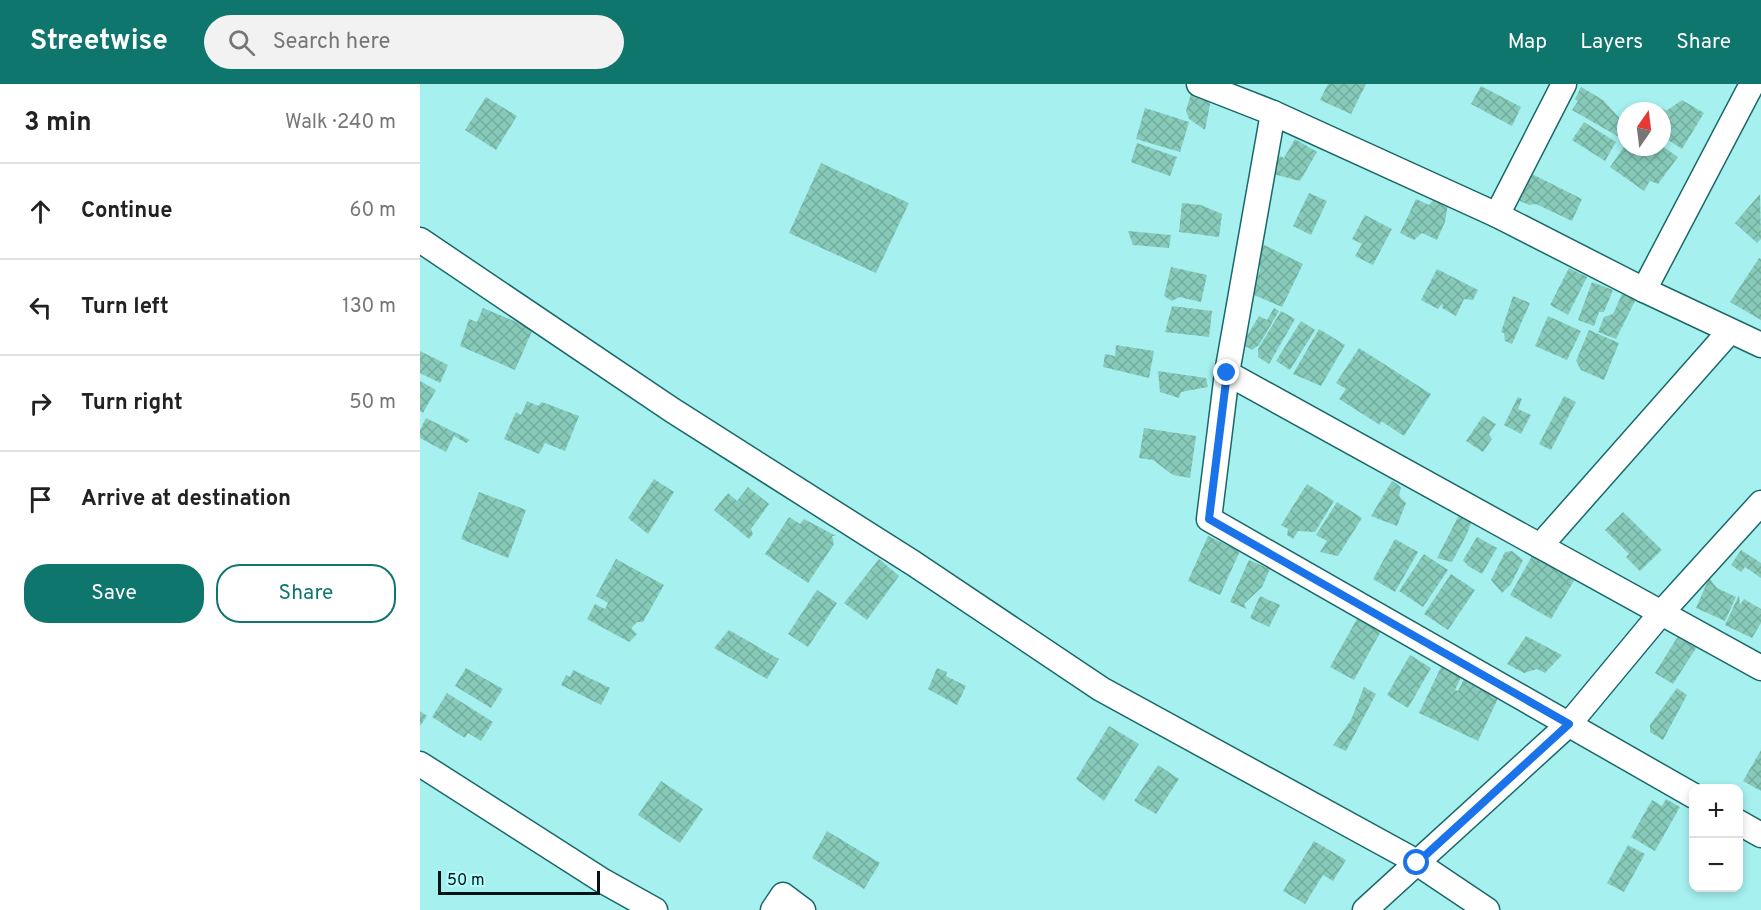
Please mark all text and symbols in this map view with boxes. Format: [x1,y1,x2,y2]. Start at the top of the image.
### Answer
search box [204,15,624,69]
text: Streetwise [30,24,168,60]
icon: search [225,26,258,59]
text: Search here [273,29,390,56]
text: Map [1508,29,1547,56]
text: Layers [1580,29,1643,56]
text: Share [1676,29,1731,56]
north arrow [1617,102,1671,156]
text: 3 min [24,107,92,140]
text: Walk · 240 m [285,110,396,136]
icon: ahead [24,195,57,228]
text: Continue [81,198,172,225]
text: 60 m [350,198,396,224]
icon: left [24,291,57,324]
text: Turn left [81,294,169,321]
text: 130 m [342,294,396,320]
route end [1213,359,1239,385]
icon: right [24,387,57,420]
text: Turn right [81,390,183,417]
text: 50 m [349,390,396,416]
icon: arrive [24,483,57,516]
text: Arrive at destination [81,486,291,513]
button: Save [24,564,204,623]
button: Share [216,564,396,623]
map controls [1689,784,1743,892]
button: + [1689,784,1743,838]
button: − [1689,838,1743,892]
route start [1403,849,1429,875]
scale bar [438,868,600,896]
text: 50 m [447,871,485,891]

